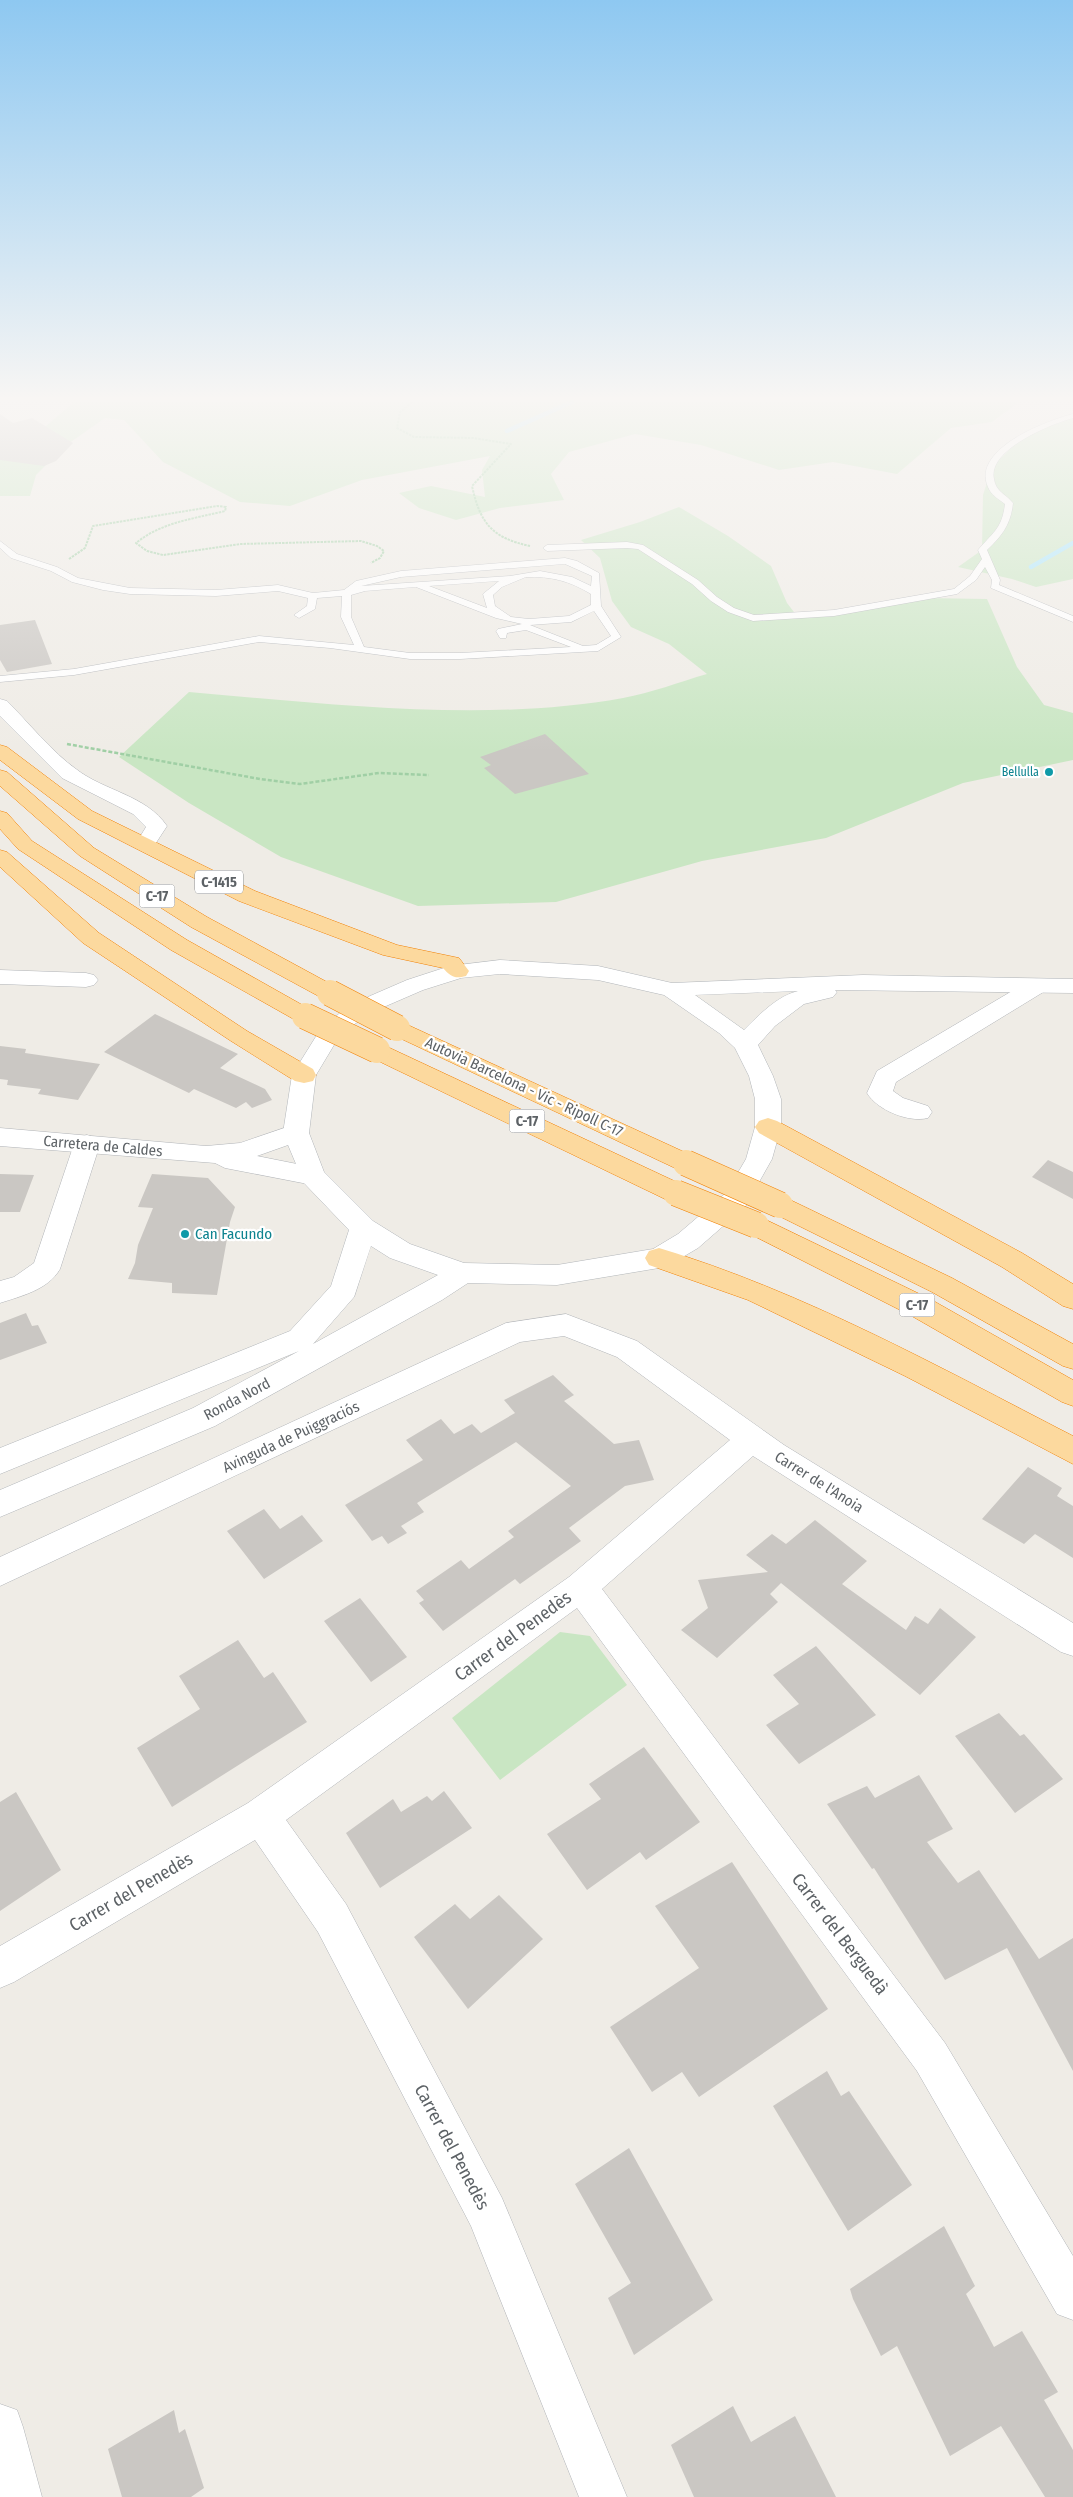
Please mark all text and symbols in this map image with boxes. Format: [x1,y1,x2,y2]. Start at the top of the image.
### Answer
place label: Bellulla [1002,765,1039,779]
marker: Bellulla [1043,766,1055,778]
road number: C-1415 [195,870,243,894]
road number: C-17 [140,884,174,908]
street label: Autovia Barcelona - Vic - Ripoll C-17 [422,1033,626,1141]
road number: C-17 [510,1110,544,1132]
street label: Carretera de Caldes [43,1132,163,1160]
place label: Can Facundo [195,1225,272,1243]
marker: Can Facundo [179,1228,191,1240]
road number: C-17 [900,1294,934,1316]
street label: Ronda Nord [201,1374,273,1424]
street label: Avinguda de Puiggraciós [220,1397,362,1477]
street label: Carrer de l'Anoia [771,1448,867,1516]
street label: Carrer del Penedès [450,1586,576,1686]
street label: Carrer del Penedès [65,1848,197,1936]
street label: Carrer del Berguedà [787,1869,893,1999]
street label: Carrer del Penedès [410,2080,495,2214]

